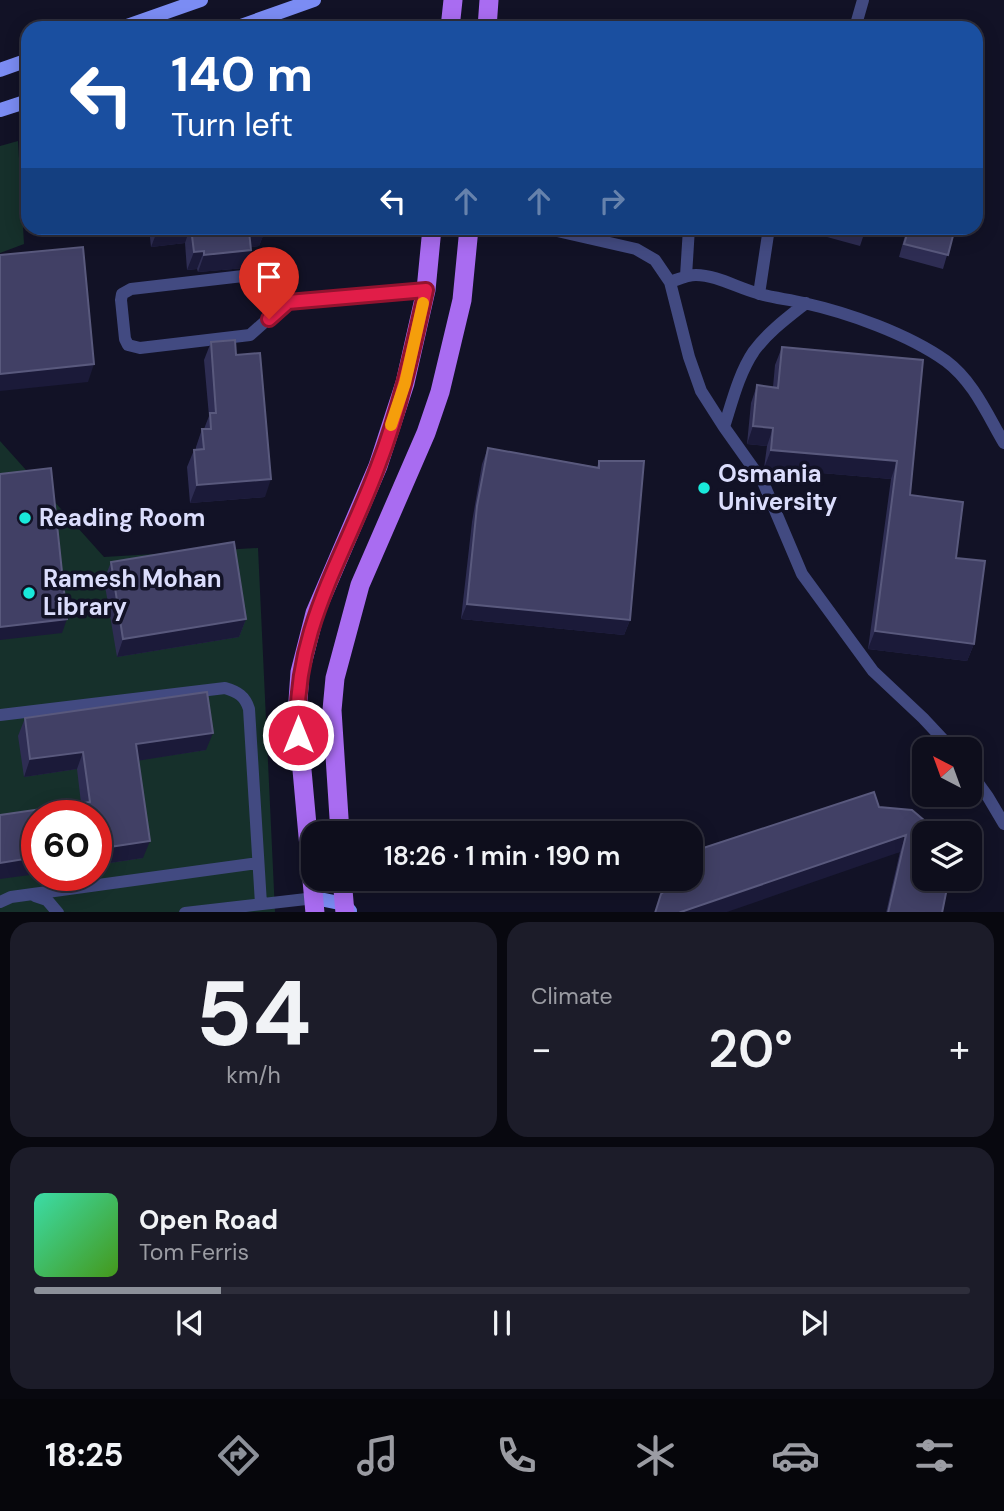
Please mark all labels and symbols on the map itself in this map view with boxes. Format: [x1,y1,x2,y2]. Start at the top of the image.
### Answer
pin [239,247,299,319]
place label: Osmania University [718,458,838,517]
marker: Osmania University [696,480,712,496]
place label: Reading Room [39,502,205,533]
marker: Reading Room [17,510,33,526]
place label: Ramesh Mohan Library [43,563,222,622]
marker: Ramesh Mohan Library [21,585,37,601]
position arrow [261,698,335,772]
north arrow [912,737,982,807]
speed limit sign: 60 [21,800,112,891]

